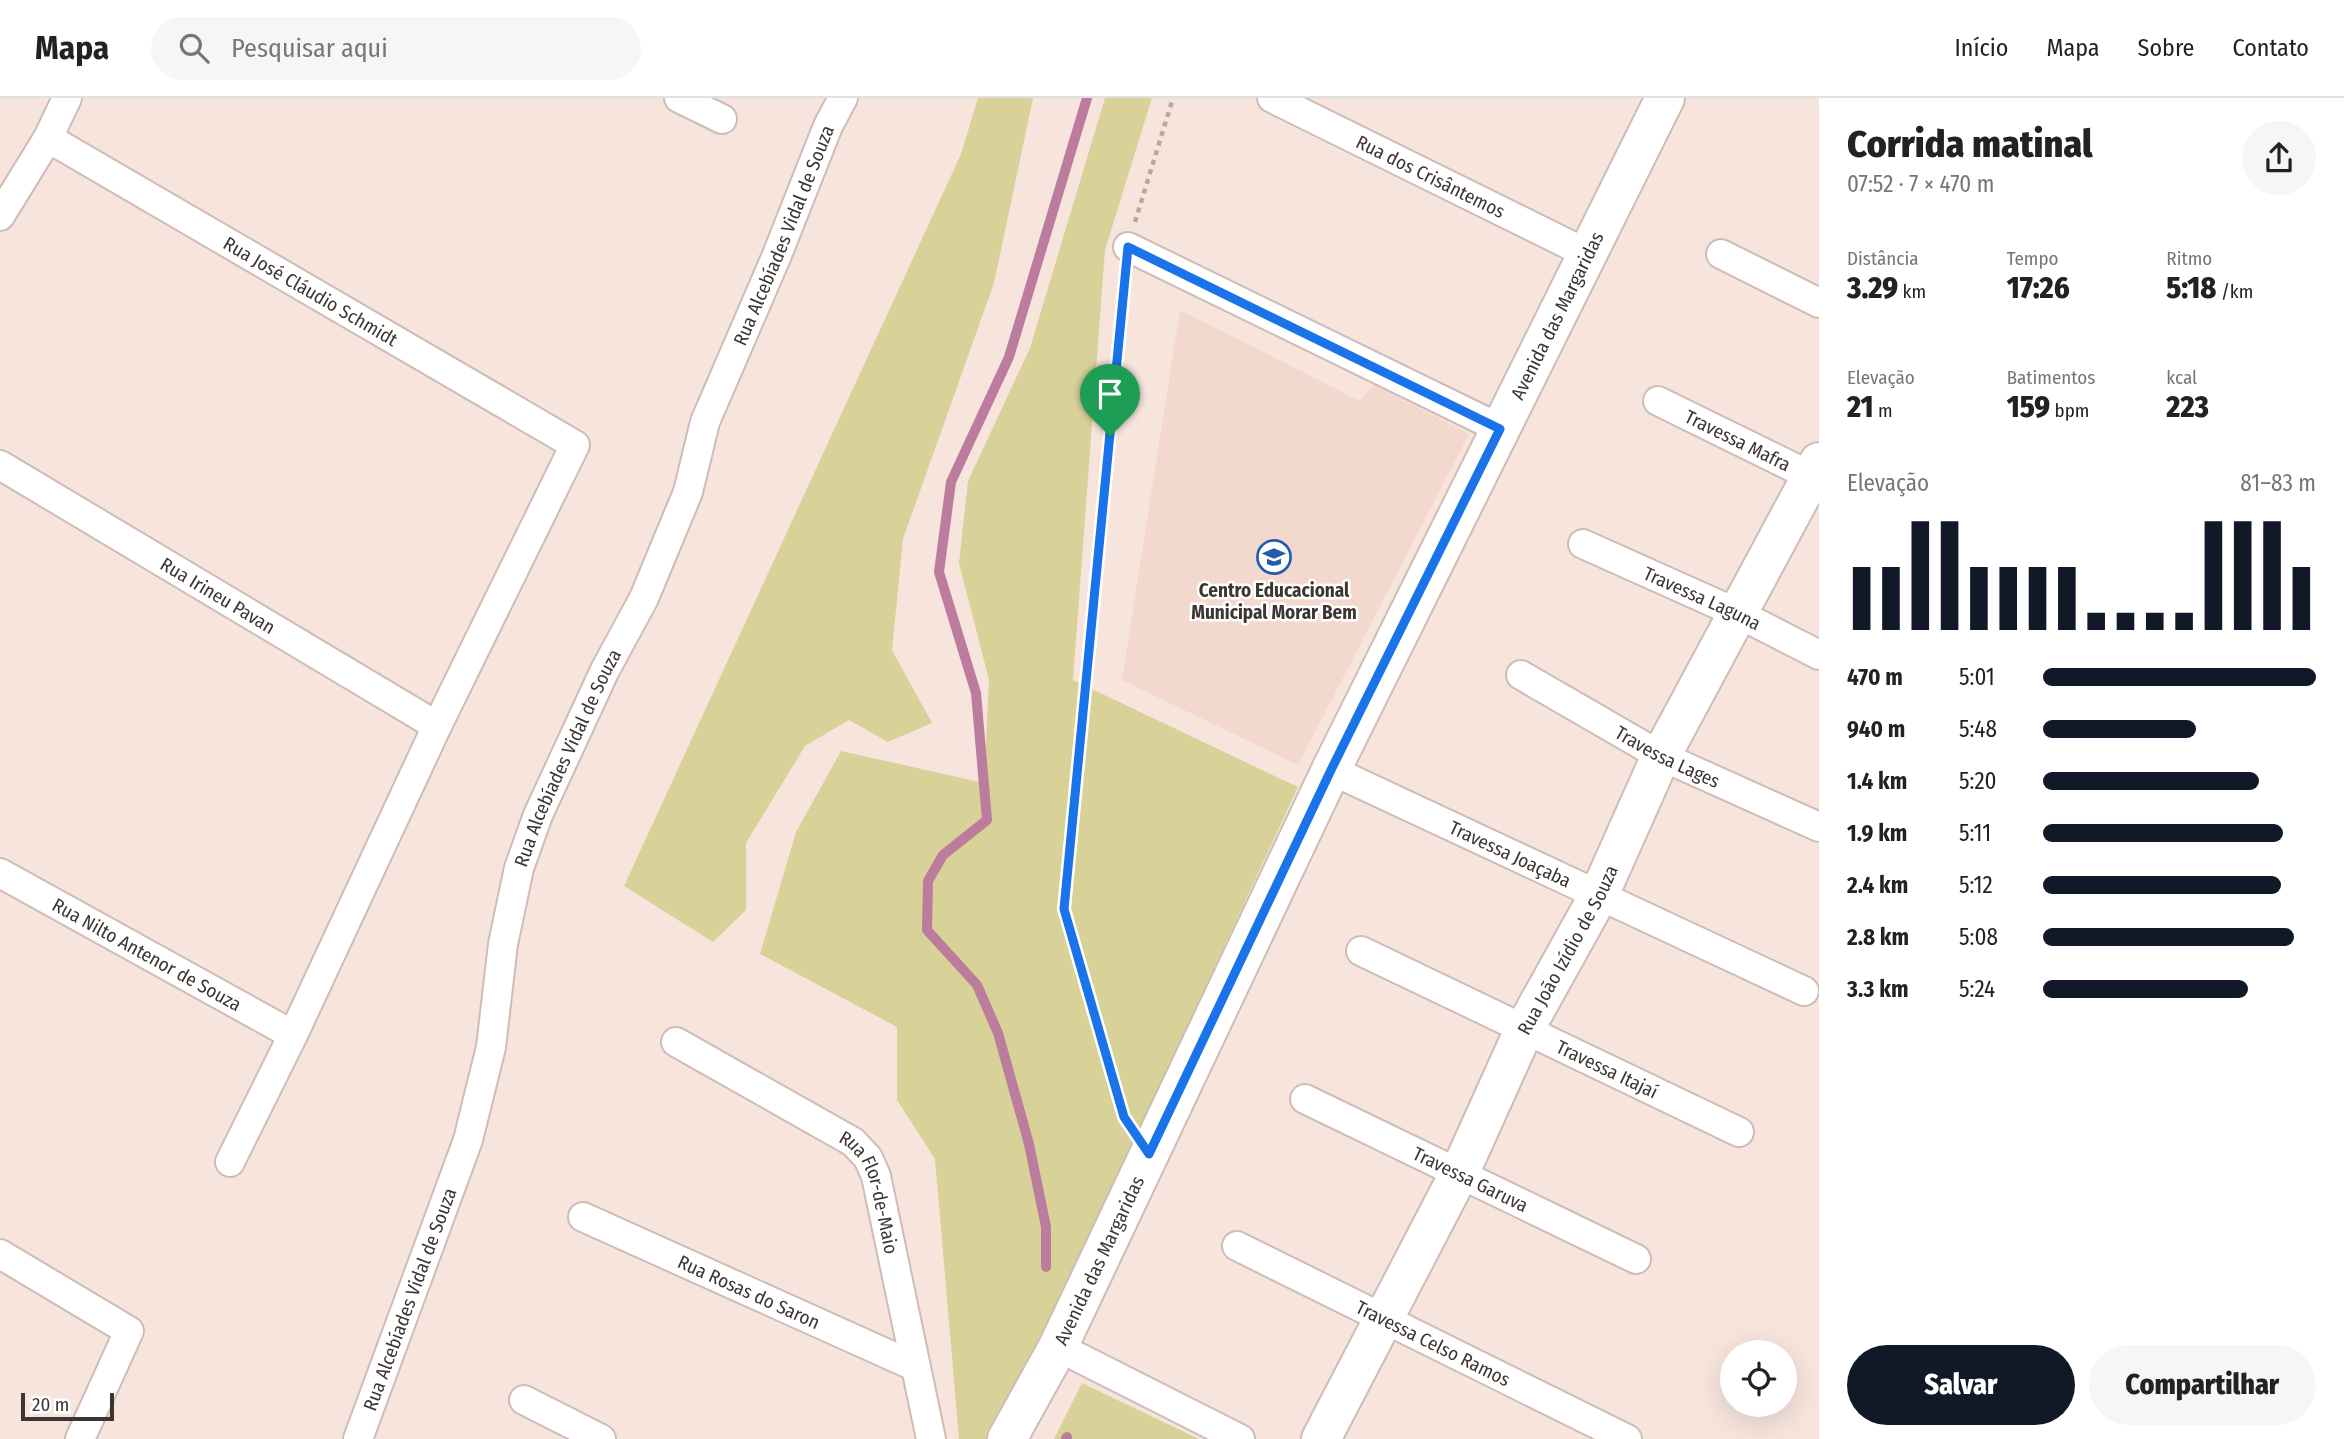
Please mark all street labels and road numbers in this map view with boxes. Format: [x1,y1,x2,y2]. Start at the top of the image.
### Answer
street label: Rua Alcebíades Vidal de Souza [728,122,839,349]
street label: Rua dos Crisântemos [1352,130,1509,223]
street label: Avenida das Margaridas [1506,228,1609,404]
street label: Rua José Cláudio Schmidt [219,232,402,352]
street label: Travessa Mafra [1681,405,1794,476]
street label: Rua Irineu Pavan [156,553,279,639]
street label: Travessa Laguna [1640,562,1765,635]
street label: Rua Alcebíades Vidal de Souza [509,645,626,870]
street label: Travessa Lages [1611,721,1723,793]
street label: Travessa Joaçaba [1446,816,1575,893]
street label: Rua João Izídio de Souza [1513,862,1623,1039]
street label: Rua Nilto Antenor de Souza [48,893,245,1016]
street label: Travessa Itajaí [1552,1035,1662,1104]
street label: Rua Flor-de-Maio [835,1126,903,1256]
street label: Travessa Garuva [1409,1142,1532,1217]
street label: Avenida das Margaridas [1050,1172,1149,1349]
street label: Rua Alcebíades Vidal de Souza [358,1185,461,1414]
street label: Rua Rosas do Saron [674,1250,823,1334]
street label: Travessa Celso Ramos [1352,1296,1514,1391]

